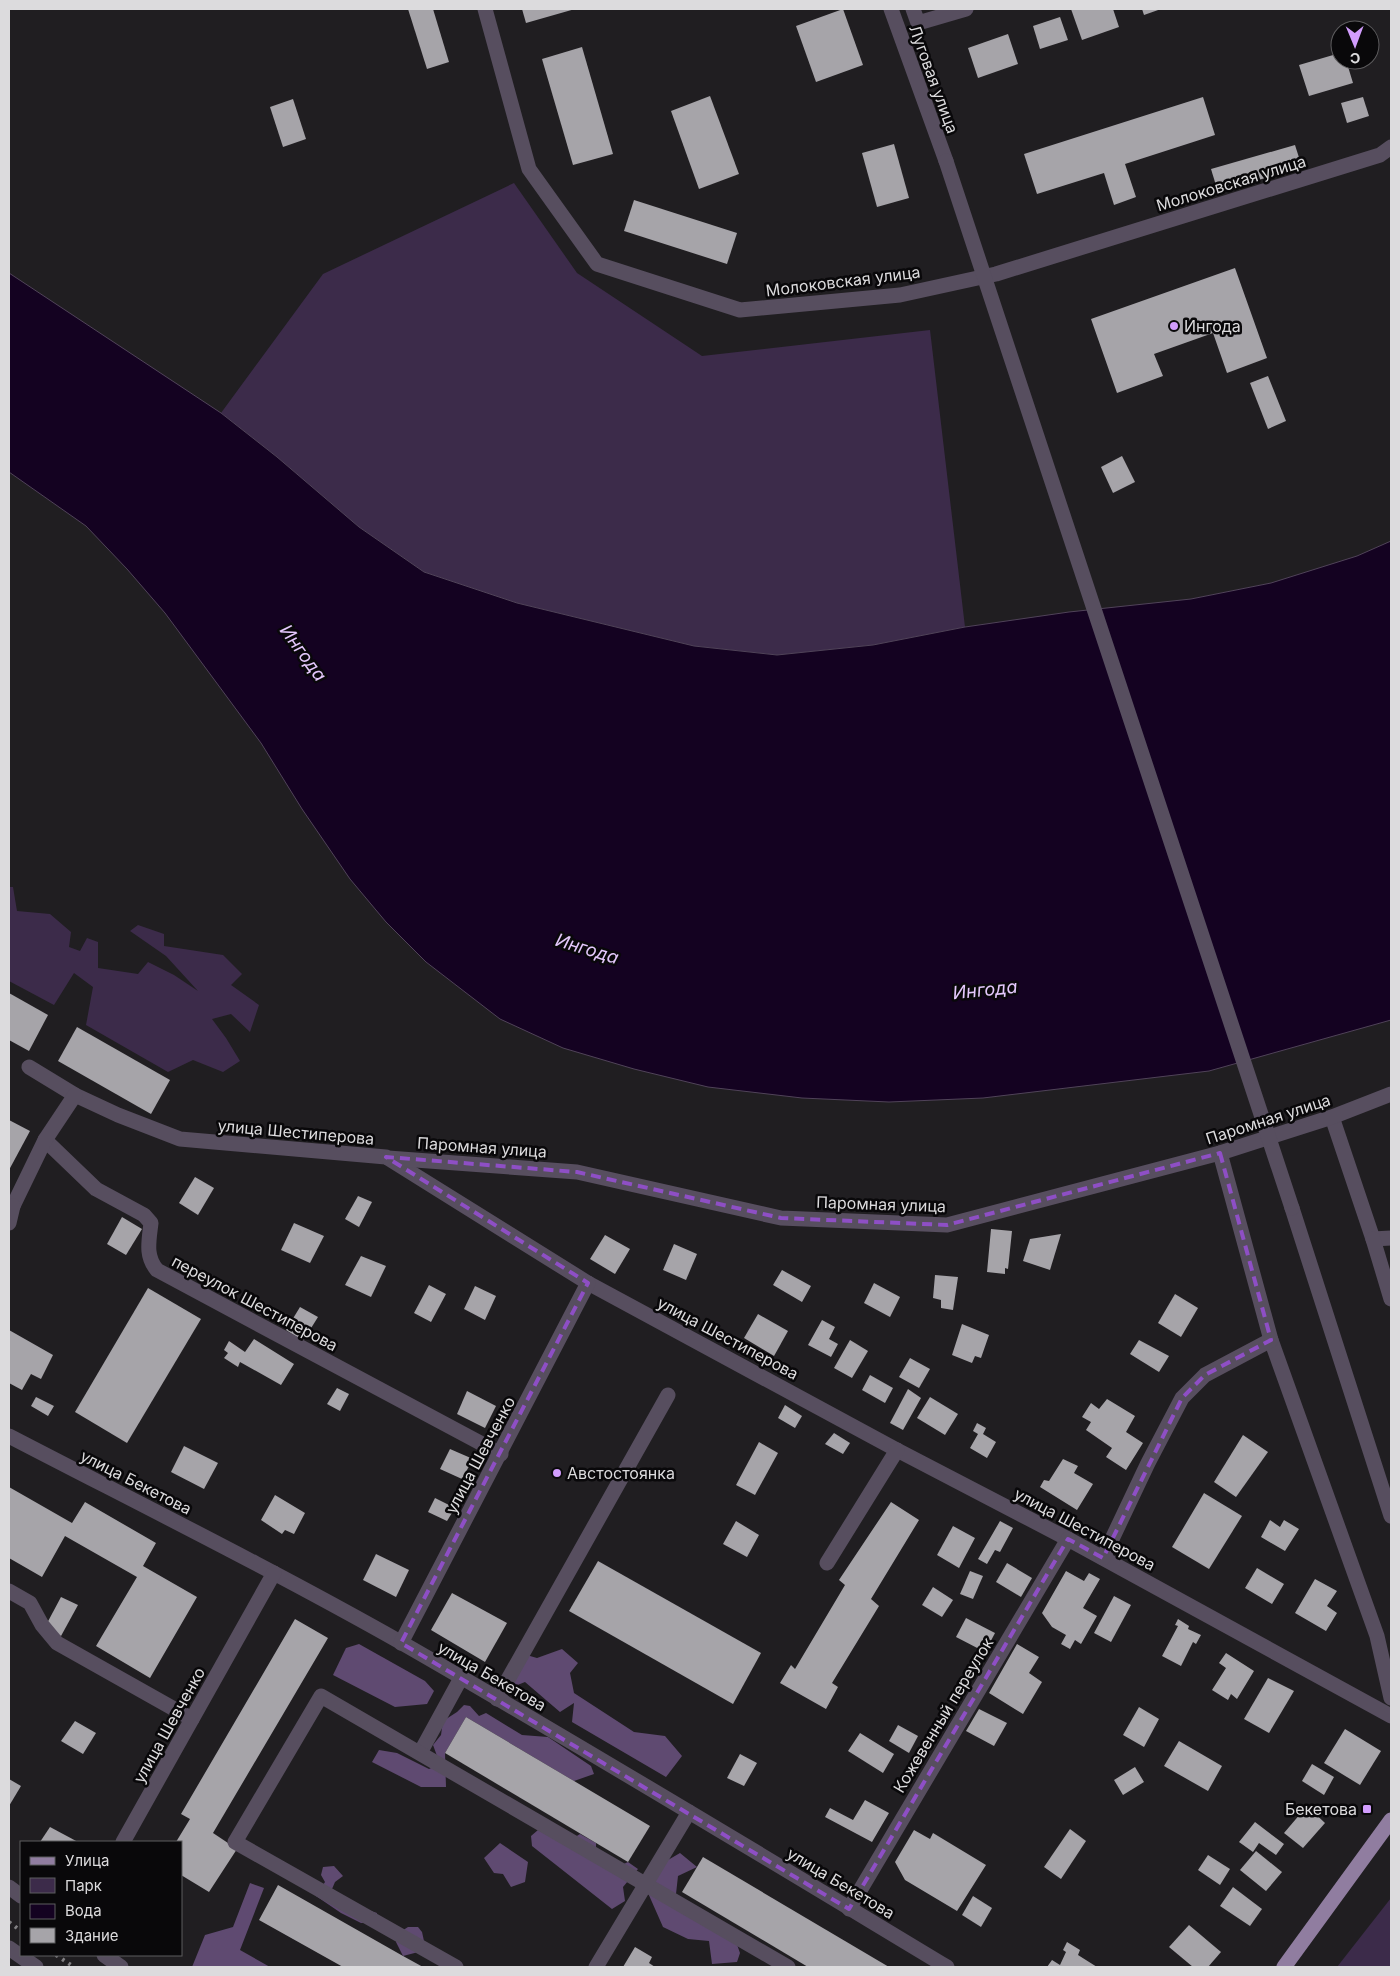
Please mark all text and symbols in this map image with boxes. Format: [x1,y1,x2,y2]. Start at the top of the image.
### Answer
north arrow [1330,20,1380,70]
street label: Луговая улица [905,22,963,136]
text: С [1350,50,1361,67]
street label: Молоковская улица [1154,151,1308,215]
street label: Молоковская улица [765,262,921,300]
place label: Ингода [1184,316,1241,336]
marker: Ингода [1168,320,1180,332]
water label: Ингода [276,620,331,685]
water label: Ингода [553,929,621,968]
water label: Ингода [952,976,1018,1003]
street label: Паромная улица [1203,1089,1333,1149]
street label: улица Шестиперова [217,1115,375,1149]
street label: Паромная улица [417,1132,547,1162]
street label: Паромная улица [816,1192,946,1216]
street label: переулок Шестиперова [169,1251,341,1355]
street label: улица Шестиперова [654,1292,802,1384]
street label: улица Шевченко [441,1393,519,1517]
street label: улица Бекетова [77,1445,195,1519]
place label: Австостоянка [567,1463,675,1483]
marker: Австостоянка [551,1467,563,1479]
street label: улица Шестиперова [1011,1483,1159,1575]
street label: Кожевенный переулок [889,1633,997,1796]
street label: улица Бекетова [434,1637,550,1715]
street label: улица Шевченко [129,1663,209,1787]
place label: Бекетова [1285,1799,1357,1819]
marker: Бекетова [1361,1803,1373,1815]
legend [20,1841,182,1956]
street label: улица Бекетова [784,1843,898,1923]
text: Улица [65,1851,109,1870]
text: Парк [65,1876,102,1895]
text: Вода [65,1901,102,1920]
text: Здание [65,1926,119,1945]

